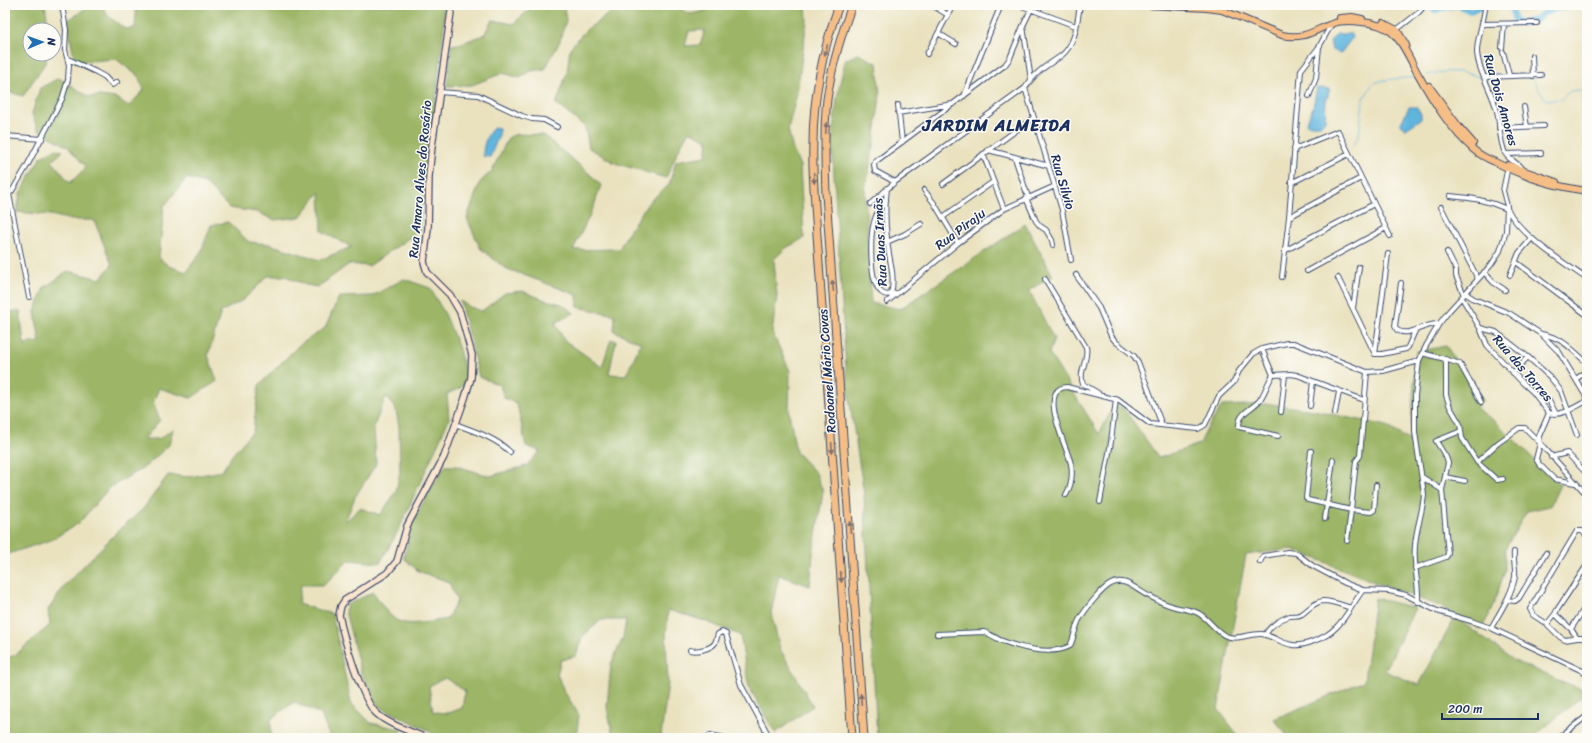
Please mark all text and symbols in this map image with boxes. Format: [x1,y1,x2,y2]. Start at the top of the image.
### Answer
north arrow [22,22,62,62]
text: N [42,37,61,46]
one-way arrow [822,43,828,56]
street label: Rua Dois Amores [1477,51,1525,150]
street label: Rua Amaro Alves do Rosário [402,99,438,259]
district label: JARDIM ALMEIDA [922,110,1072,140]
one-way arrow [822,122,829,134]
street label: Rua Silvio [1044,152,1082,213]
one-way arrow [810,172,817,184]
street label: Rua Duas Irmãs [866,196,894,287]
street label: Rua Piraju [930,202,991,256]
one-way arrow [830,280,837,292]
street label: Rodoanel Mário Covas [811,308,843,434]
street label: Rua das Torres [1487,329,1559,407]
one-way arrow [829,442,836,454]
one-way arrow [846,521,853,533]
one-way arrow [838,571,845,583]
one-way arrow [858,693,865,705]
scale bar [1442,695,1538,721]
text: 200 m [1448,698,1482,720]

